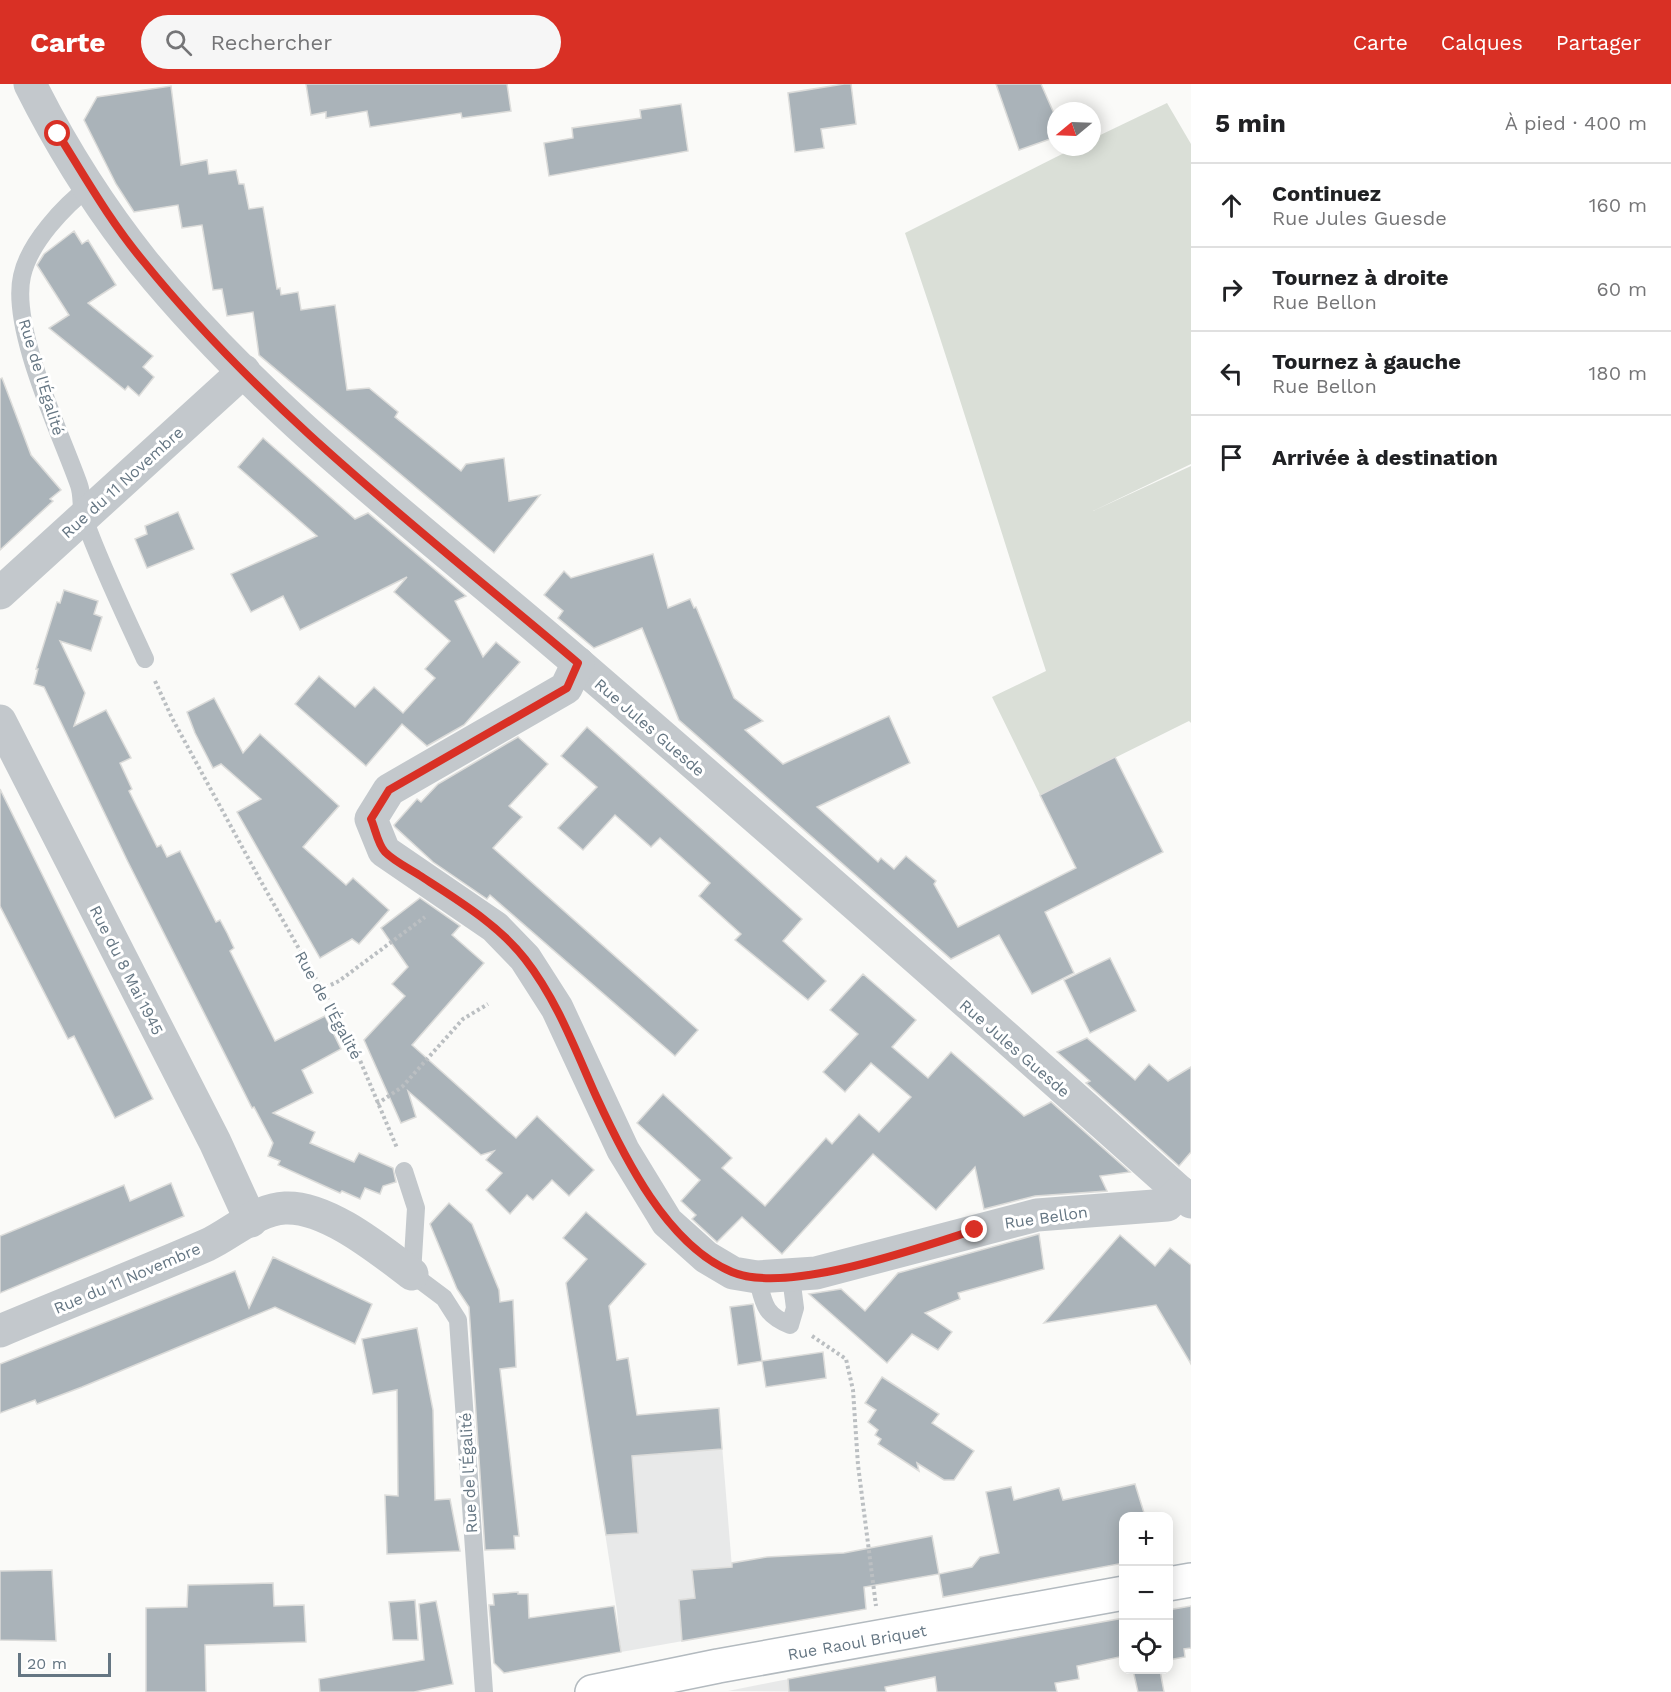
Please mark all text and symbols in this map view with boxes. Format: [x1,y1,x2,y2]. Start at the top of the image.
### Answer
search box [141,15,561,69]
text: Carte [30,26,105,59]
icon: search [162,26,195,59]
text: Rechercher [210,30,332,55]
text: Carte [1353,30,1408,55]
text: Calques [1441,30,1523,55]
text: Partager [1556,30,1641,55]
north arrow [1047,102,1101,156]
text: 5 min [1215,108,1286,138]
text: À pied · 400 m [1505,111,1647,135]
route start [44,120,70,146]
text: Continuez [1272,181,1381,206]
icon: ahead [1215,189,1248,222]
text: 160 m [1589,193,1647,217]
text: Rue Jules Guesde [1272,206,1447,230]
text: Tournez à droite [1272,265,1449,290]
icon: right [1215,273,1248,306]
text: 60 m [1597,277,1647,301]
text: Rue Bellon [1272,290,1377,314]
street label: Rue de l'Égalité [15,317,68,438]
text: Tournez à gauche [1272,349,1461,374]
icon: left [1215,357,1248,390]
text: 180 m [1589,361,1647,385]
text: Rue Bellon [1272,374,1377,398]
street label: Rue du 11 Novembre [57,423,187,542]
icon: arrive [1215,441,1248,474]
text: Arrivée à destination [1272,445,1498,470]
street label: Rue Jules Guesde [591,674,709,780]
street label: Rue du 8 Mai 1945 [86,902,167,1038]
street label: Rue de l'Égalité [291,948,366,1063]
street label: Rue Jules Guesde [956,995,1074,1101]
street label: Rue Bellon [1003,1202,1089,1233]
route end [961,1216,987,1242]
street label: Rue du 11 Novembre [51,1239,203,1318]
street label: Rue de l'Égalité [456,1412,481,1534]
map controls [1119,1512,1173,1674]
button: + [1119,1512,1173,1566]
button: − [1119,1566,1173,1620]
button: locate [1119,1620,1173,1674]
street label: Rue Raoul Briquet [786,1621,928,1664]
scale bar [18,1650,111,1678]
text: 20 m [27,1654,67,1673]

